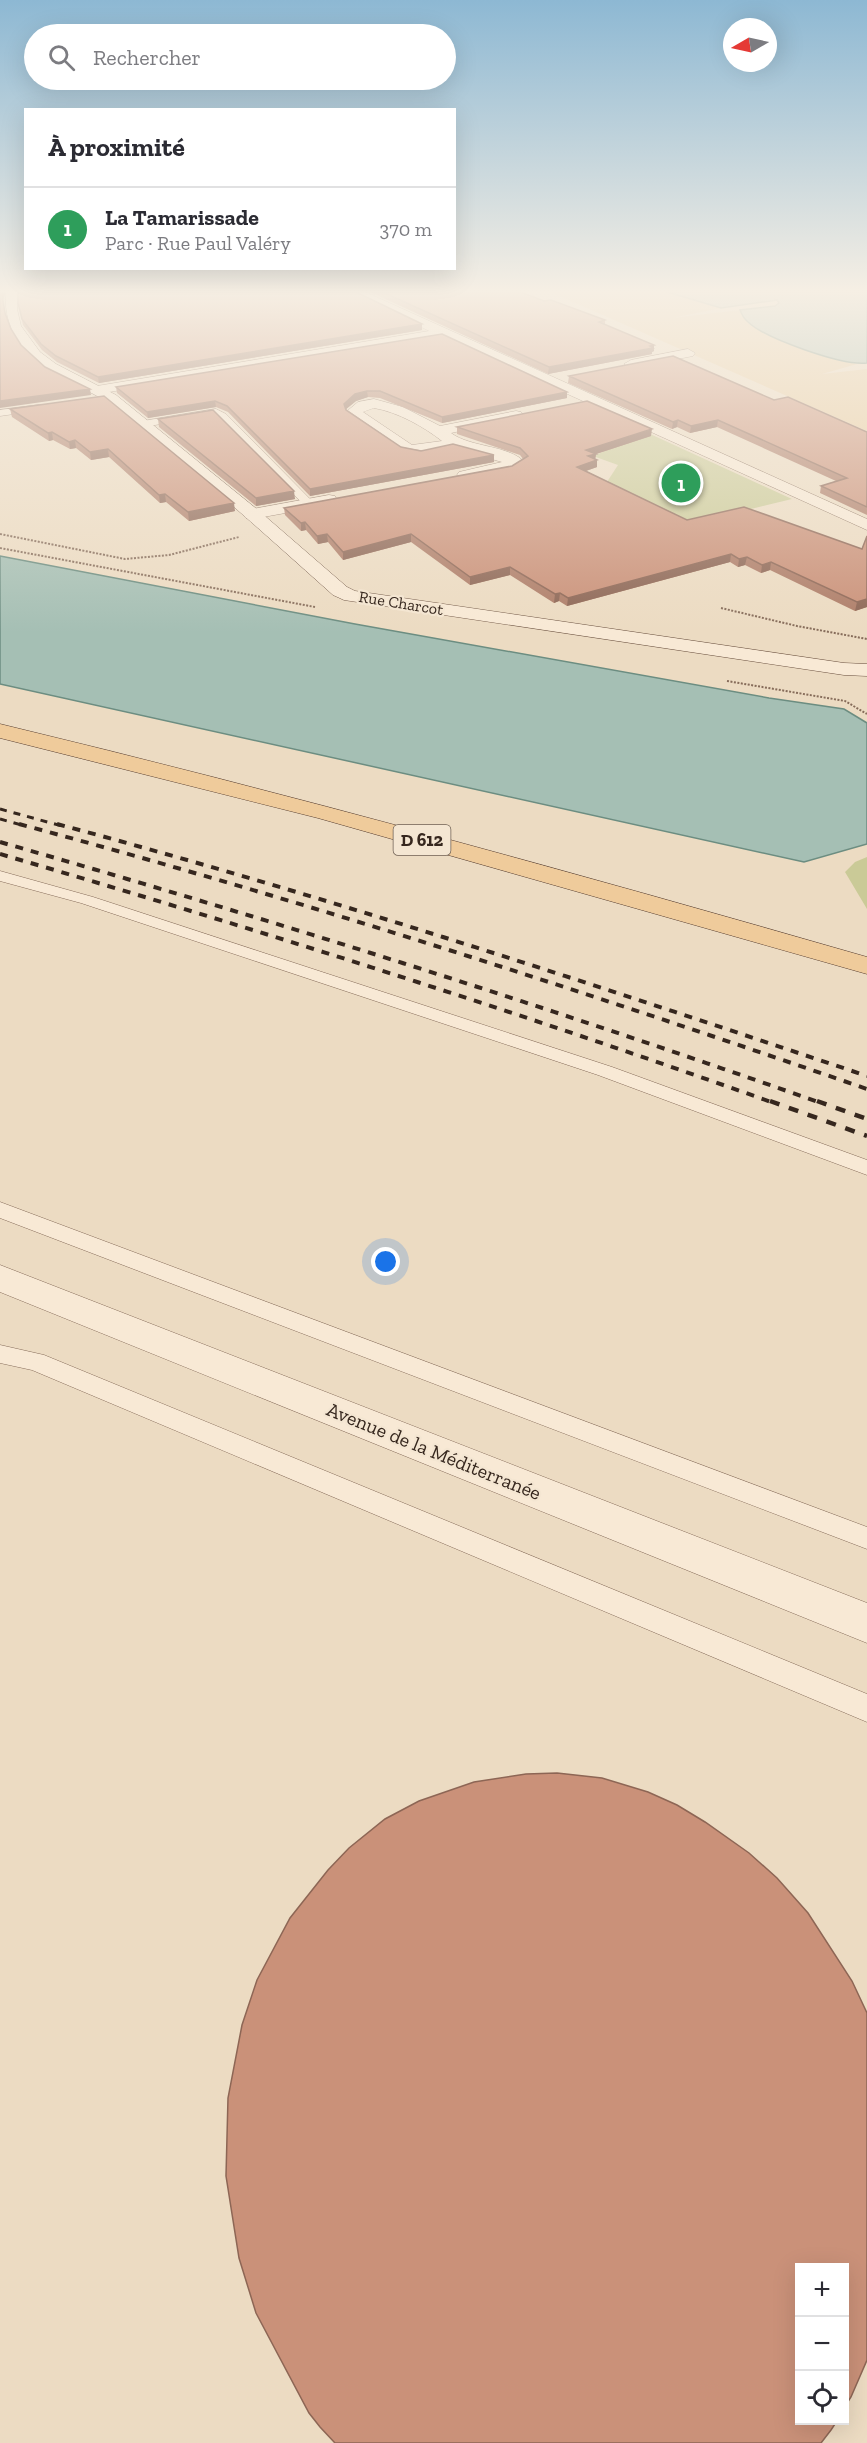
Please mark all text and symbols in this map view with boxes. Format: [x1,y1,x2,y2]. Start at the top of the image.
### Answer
north arrow [723,18,777,72]
search box [24,24,456,90]
icon: search [45,41,78,74]
text: Rechercher [93,44,201,71]
text: À proximité [48,131,185,163]
text: La Tamarissade [105,204,259,231]
text: 1 [63,217,72,241]
text: 370 m [379,217,432,241]
text: Parc · Rue Paul Valéry [105,231,291,255]
pin: 1 [662,460,700,506]
street label: Rue Charcot [357,587,445,619]
road number: D 612 [394,825,450,855]
your location [371,1247,400,1276]
street label: Avenue de la Méditerranée [323,1397,545,1505]
map controls [795,2263,849,2425]
button: + [795,2263,849,2317]
button: − [795,2317,849,2371]
button: locate [795,2371,849,2425]

